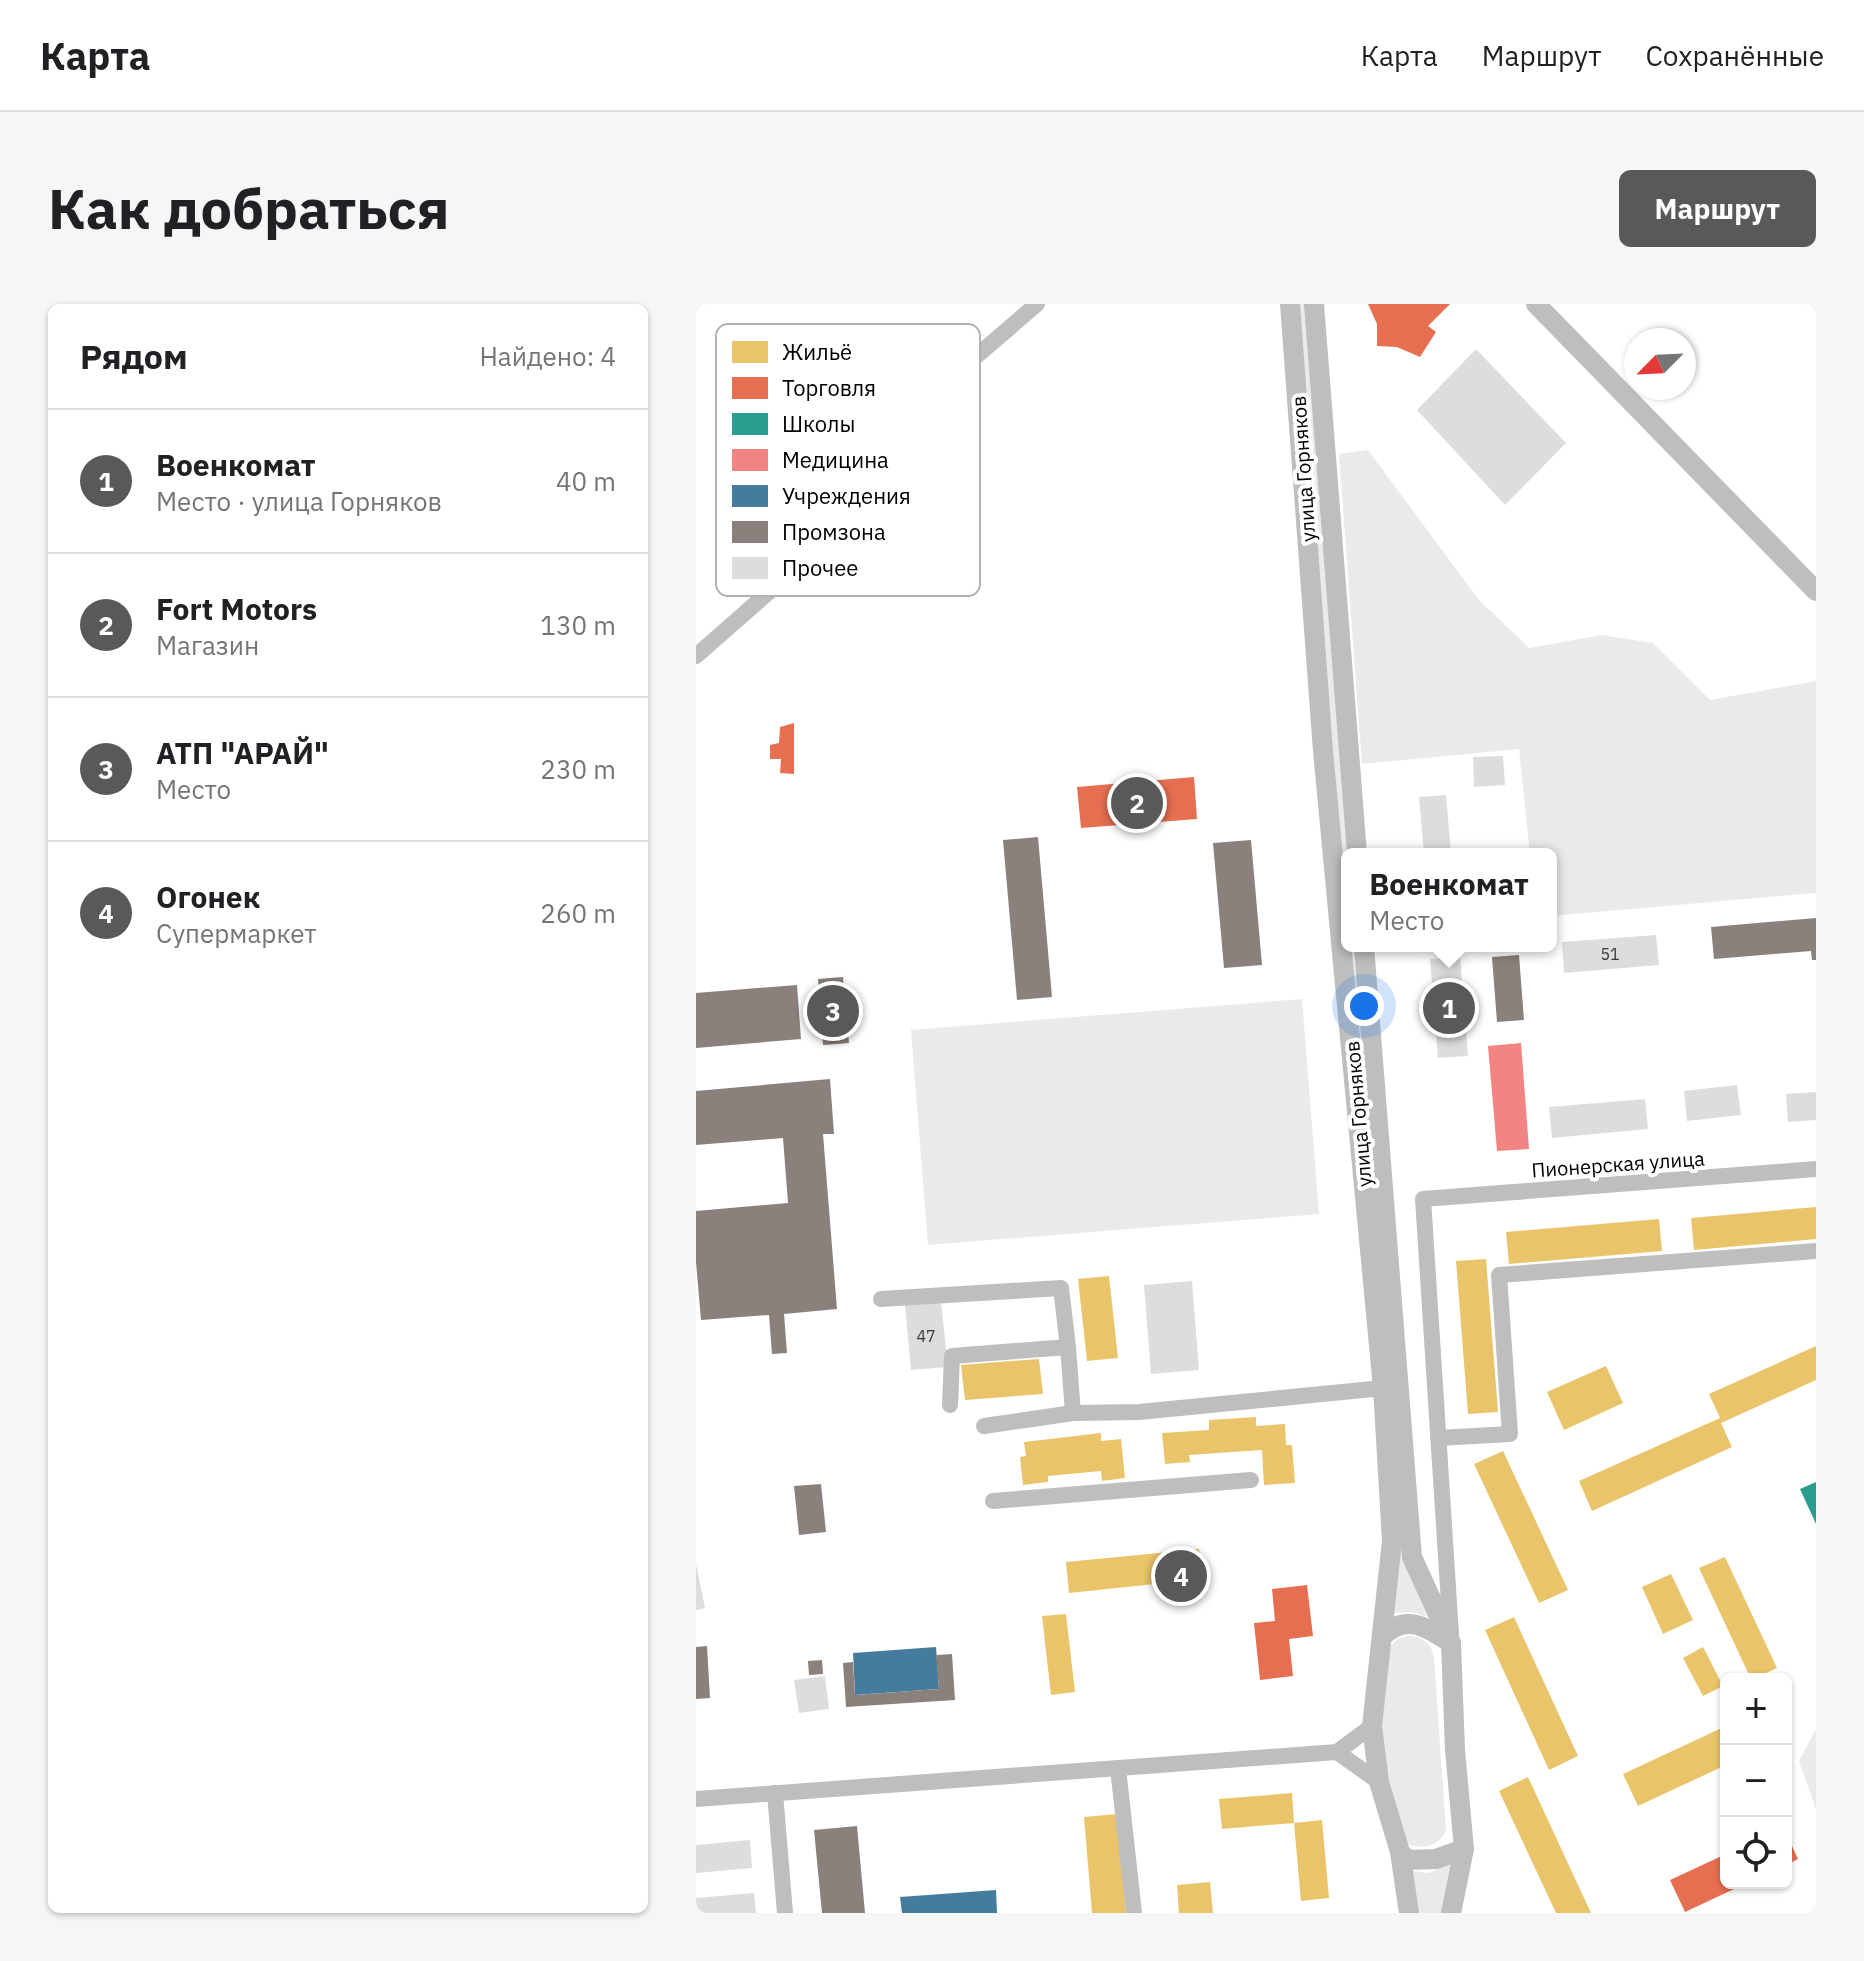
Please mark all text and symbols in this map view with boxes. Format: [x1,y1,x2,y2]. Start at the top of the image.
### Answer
text: Карта [40,31,150,80]
text: Карта [1361,37,1438,74]
text: Маршрут [1482,37,1601,74]
text: Сохранённые [1645,37,1824,74]
button: Маршрут [1619,170,1816,247]
text: Как добраться [48,172,449,244]
legend [716,324,980,596]
north arrow [1624,328,1696,400]
text: Рядом [80,334,188,378]
text: Жильё [782,337,852,366]
text: Найдено: 4 [479,339,616,373]
text: Торговля [782,373,876,402]
street label: улица Горняков [1284,395,1322,543]
text: Школы [782,409,855,438]
text: Военкомат [156,445,315,484]
text: Медицина [782,445,889,474]
text: 1 [98,464,114,498]
text: 40 m [556,464,616,498]
text: Учреждения [782,481,911,510]
text: Место · улица Горняков [156,484,442,518]
text: Промзона [782,517,886,546]
text: Прочее [782,553,858,582]
text: Fort Motors [156,589,317,628]
text: 2 [98,608,114,642]
text: 130 m [540,608,616,642]
text: Магазин [156,628,259,662]
text: АТП "АРАЙ" [156,733,329,772]
text: 3 [98,752,114,786]
text: 230 m [540,752,616,786]
text: Место [156,772,231,806]
pin: 2 [1111,773,1163,833]
popup [1341,848,1557,952]
text: Военкомат [1369,864,1529,903]
text: Огонек [156,877,260,916]
text: 4 [98,896,114,930]
text: 260 m [540,896,616,930]
text: Место [1369,903,1444,937]
text: Супермаркет [156,916,317,950]
house number: 51 [1600,944,1620,964]
pin: 1 [1423,978,1475,1038]
pin: 3 [807,981,859,1041]
your location [1344,986,1384,1026]
street label: улица Горняков [1338,1040,1378,1188]
street label: Пионерская улица [1531,1144,1706,1184]
house number: 47 [916,1326,936,1346]
pin: 4 [1155,1546,1207,1606]
map controls [1720,1673,1792,1889]
button: + [1720,1673,1792,1745]
button: − [1720,1745,1792,1817]
button: locate [1720,1817,1792,1889]

